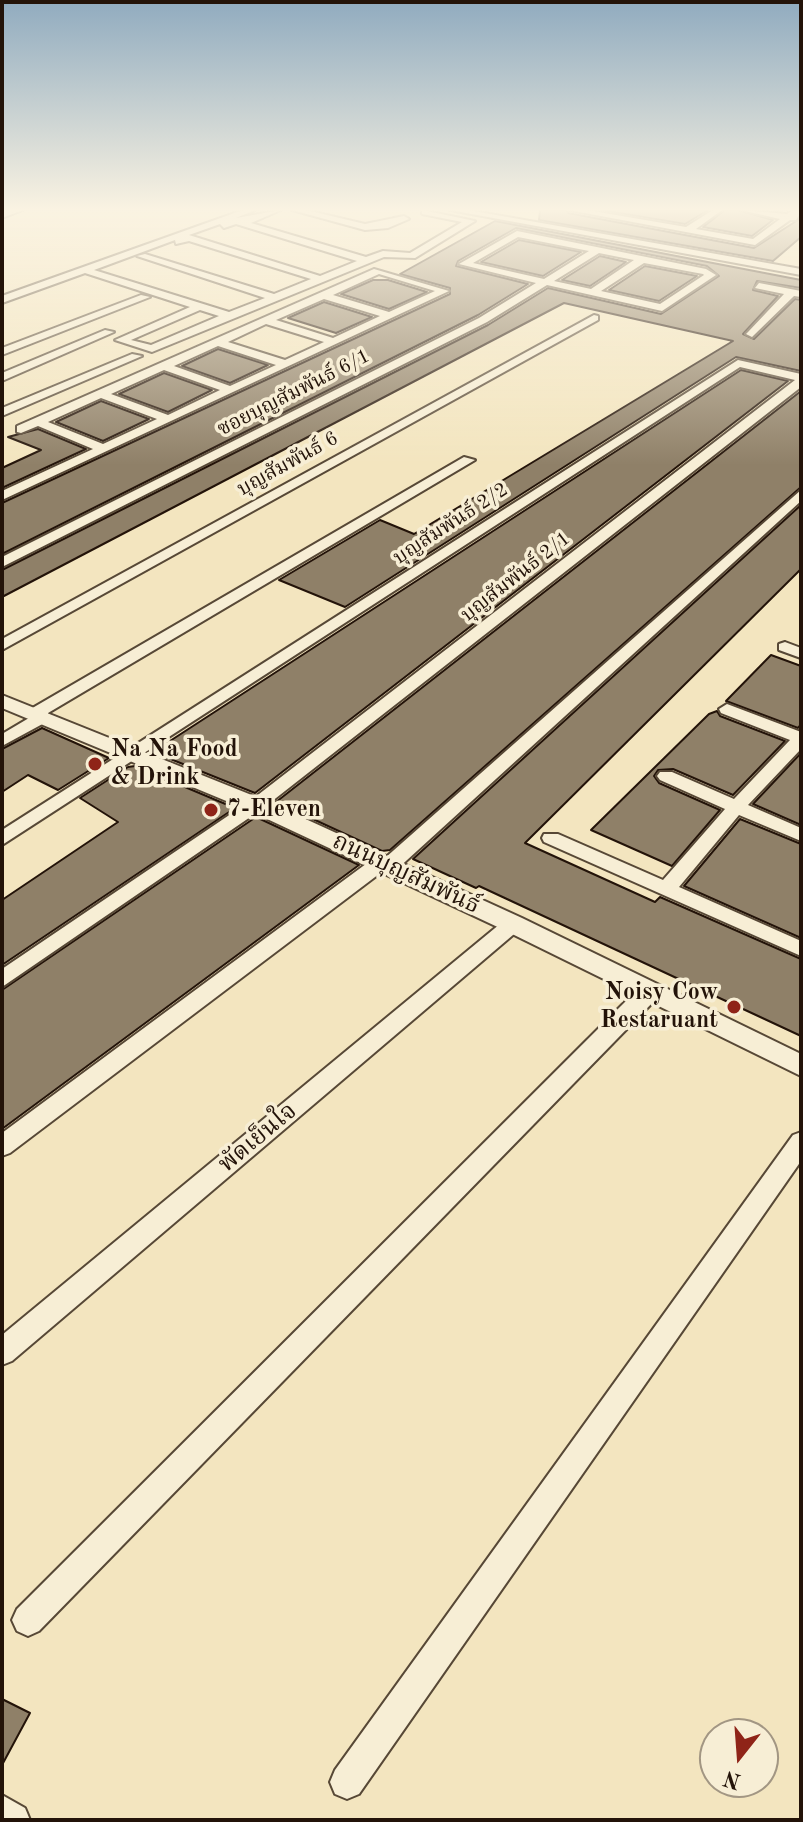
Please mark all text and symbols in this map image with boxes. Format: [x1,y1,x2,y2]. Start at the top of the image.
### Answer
street label: ซอยบุญสัมพันธ์ 6/1 [214,344,374,442]
street label: บุญสัมพันธ์ 6 [233,426,343,502]
street label: บุญสัมพันธ์ 2/2 [389,478,513,570]
street label: บุญสัมพันธ์ 2/1 [457,527,575,627]
place label: Na Na Food & Drink [111,736,238,792]
marker: Na Na Food & Drink [86,755,104,773]
place label: 7-Eleven [227,796,321,824]
marker: 7-Eleven [202,801,220,819]
street label: ถนนบุญสัมพันธ์ [328,827,484,921]
place label: Noisy Cow Restaruant [600,979,718,1035]
marker: Noisy Cow Restaruant [725,998,743,1016]
street label: พัดเย็นใจ [213,1097,303,1179]
north arrow [699,1718,779,1798]
text: N [721,1766,744,1792]

